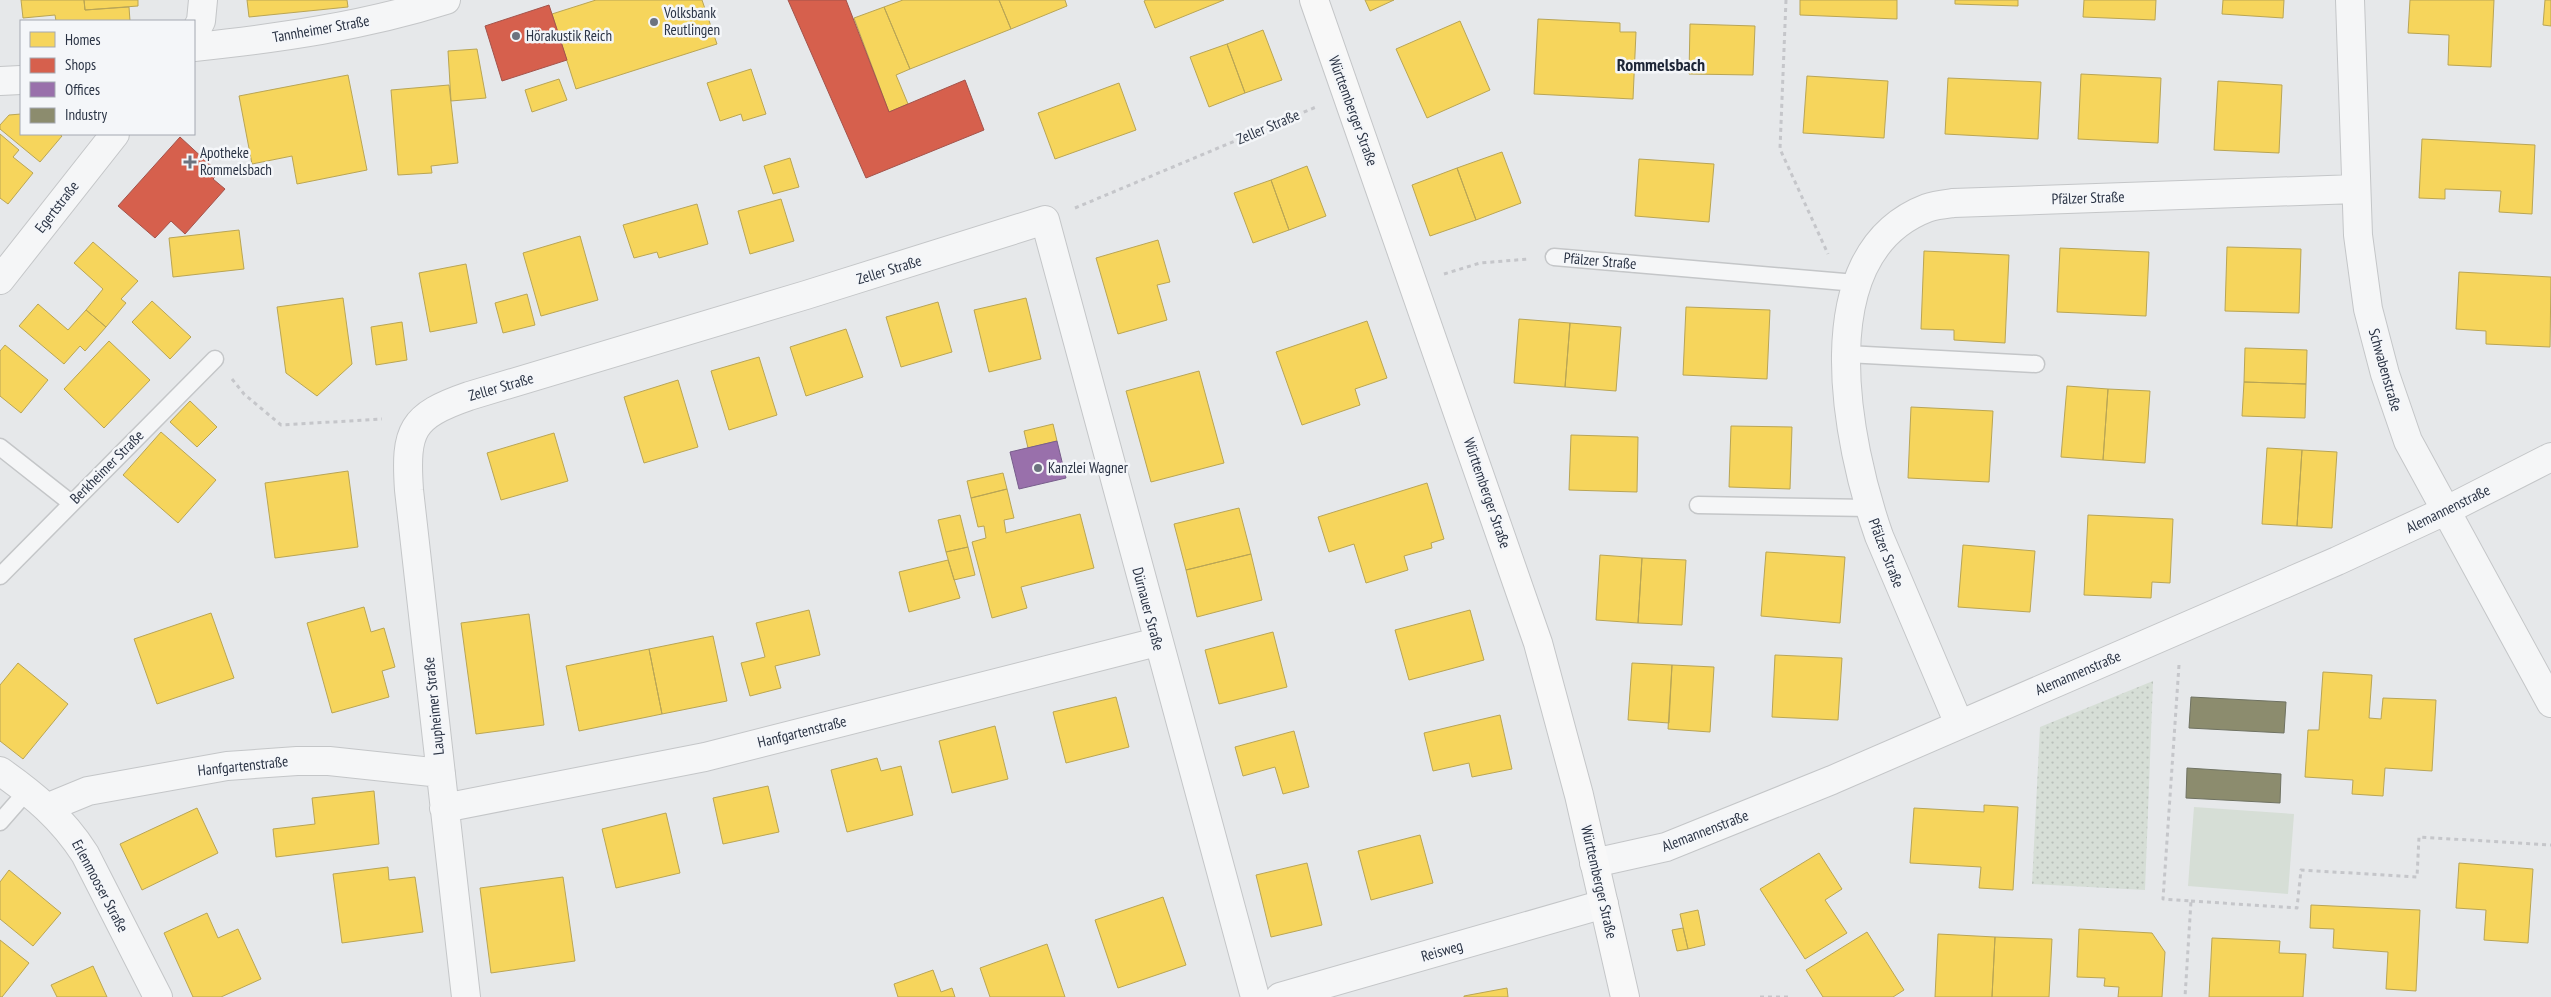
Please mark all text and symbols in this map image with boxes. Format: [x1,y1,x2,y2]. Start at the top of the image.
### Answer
place label: Volksbank Reutlingen [663,3,720,39]
street label: Tannheimer Straße [271,11,371,46]
marker: Volksbank Reutlingen [648,16,660,28]
legend [20,20,195,135]
place label: Hörakustik Reich [526,26,612,45]
text: Homes [65,30,101,49]
marker: Hörakustik Reich [510,30,522,42]
street label: Württemberger Straße [1325,53,1382,168]
district label: Rommelsbach [1617,53,1705,76]
text: Shops [65,55,96,74]
text: Offices [65,80,100,99]
text: Industry [65,105,107,124]
street label: Zeller Straße [1233,105,1302,148]
place label: Apotheke Rommelsbach [200,143,272,179]
marker: Apotheke Rommelsbach [184,156,196,168]
street label: Egertstraße [30,177,83,236]
street label: Pfälzer Straße [2051,187,2125,208]
street label: Pfälzer Straße [1563,248,1637,273]
street label: Zeller Straße [854,251,924,288]
street label: Schwabenstraße [2365,326,2406,413]
street label: Zeller Straße [466,368,536,405]
street label: Berkheimer Straße [66,426,148,508]
street label: Württemberger Straße [1460,435,1515,551]
place label: Kanzlei Wagner [1048,458,1129,477]
marker: Kanzlei Wagner [1032,462,1044,474]
street label: Alemannenstraße [2403,480,2493,537]
street label: Pfälzer Straße [1865,515,1908,590]
street label: Dürnauer Straße [1128,565,1169,653]
street label: Alemannenstraße [2032,646,2124,699]
street label: Laupheimer Straße [419,656,448,756]
street label: Hanfgartenstraße [755,711,848,752]
street label: Hanfgartenstraße [197,751,289,780]
street label: Alemannenstraße [1659,805,1751,856]
street label: Württemberger Straße [1577,823,1622,940]
street label: Erlenmooser Straße [68,836,133,935]
street label: Reisweg [1419,936,1465,965]

